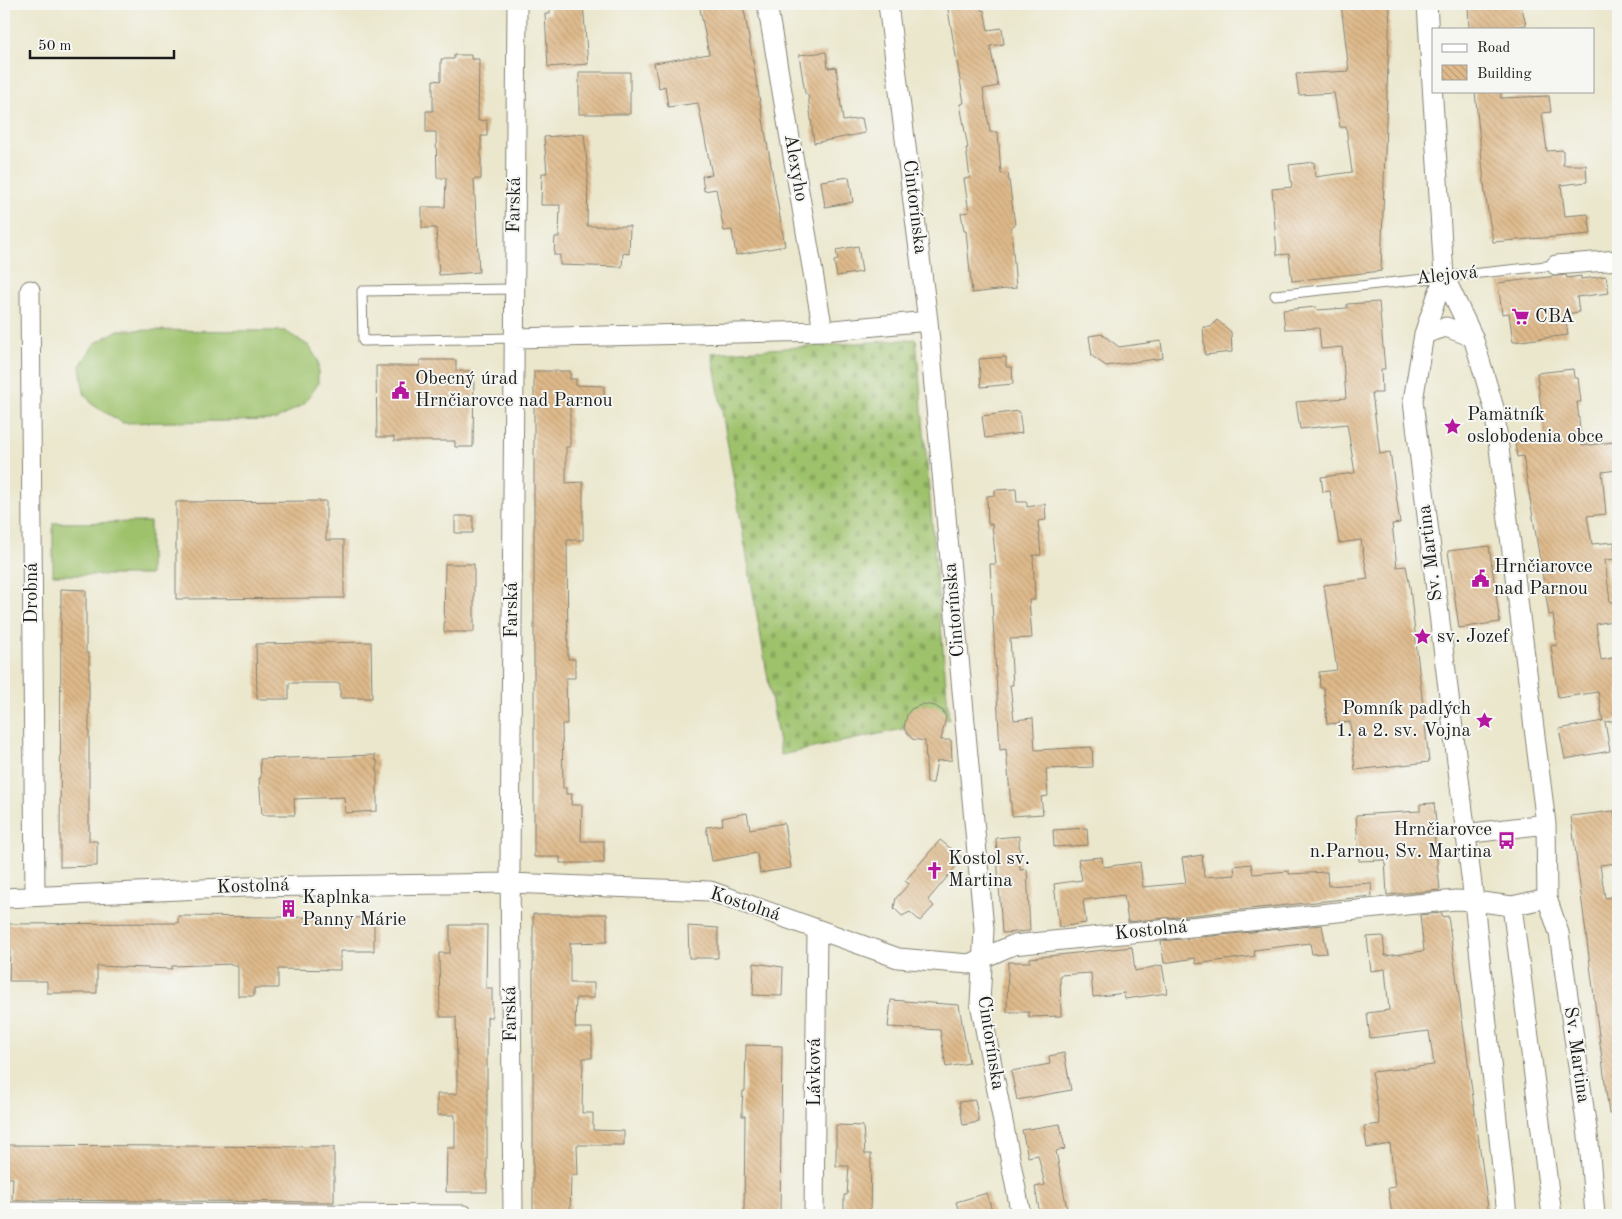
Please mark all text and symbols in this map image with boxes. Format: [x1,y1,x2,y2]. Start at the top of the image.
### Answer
scale bar [30,28,174,60]
legend [1432,28,1594,92]
text: 50 m [38,39,72,54]
text: Road [1477,41,1511,56]
text: Building [1477,67,1532,82]
street label: Alexyho [780,133,810,203]
street label: Cintorínska [899,159,929,256]
street label: Farská [505,176,525,233]
street label: Alejová [1415,263,1479,289]
supermarket icon: CBA [1511,307,1531,327]
place label: CBA [1535,308,1575,327]
place label: Obecný úrad Hrnčiarovce nad Parnou [415,370,613,411]
public building icon: Obecný úrad Hrnčiarovce nad Parnou [391,380,411,400]
place label: Pamätník oslobodenia obce [1467,406,1603,447]
place icon: Pamätník oslobodenia obce [1443,416,1463,436]
street label: Sv. Martina [1416,503,1446,602]
place label: Hrnčiarovce nad Parnou [1494,558,1592,599]
street label: Cintorínska [941,561,969,658]
street label: Drobná [23,562,42,624]
public building icon: Hrnčiarovce nad Parnou [1470,568,1490,588]
street label: Farská [503,581,522,638]
place icon: sv. Jozef [1413,627,1433,647]
place label: sv. Jozef [1437,628,1510,647]
place label: Pomník padlých 1. a 2. sv. Vojna [1336,700,1472,741]
place icon: Pomník padlých 1. a 2. sv. Vojna [1475,710,1495,730]
place label: Hrnčiarovce n.Parnou, Sv. Martina [1310,821,1493,862]
bus stop icon: Hrnčiarovce n.Parnou, Sv. Martina [1496,831,1516,851]
place label: Kostol sv. Martina [948,850,1030,891]
church icon: Kostol sv. Martina [924,860,944,880]
street label: Kostolná [216,876,290,898]
street label: Kostolná [707,885,783,925]
place label: Kaplnka Panny Márie [302,889,406,930]
building icon: Kaplnka Panny Márie [278,899,298,919]
street label: Kostolná [1114,918,1189,944]
street label: Farská [501,985,521,1042]
street label: Cintorínska [973,995,1007,1092]
street label: Sv. Martina [1560,1006,1592,1105]
street label: Lávková [806,1037,825,1106]

